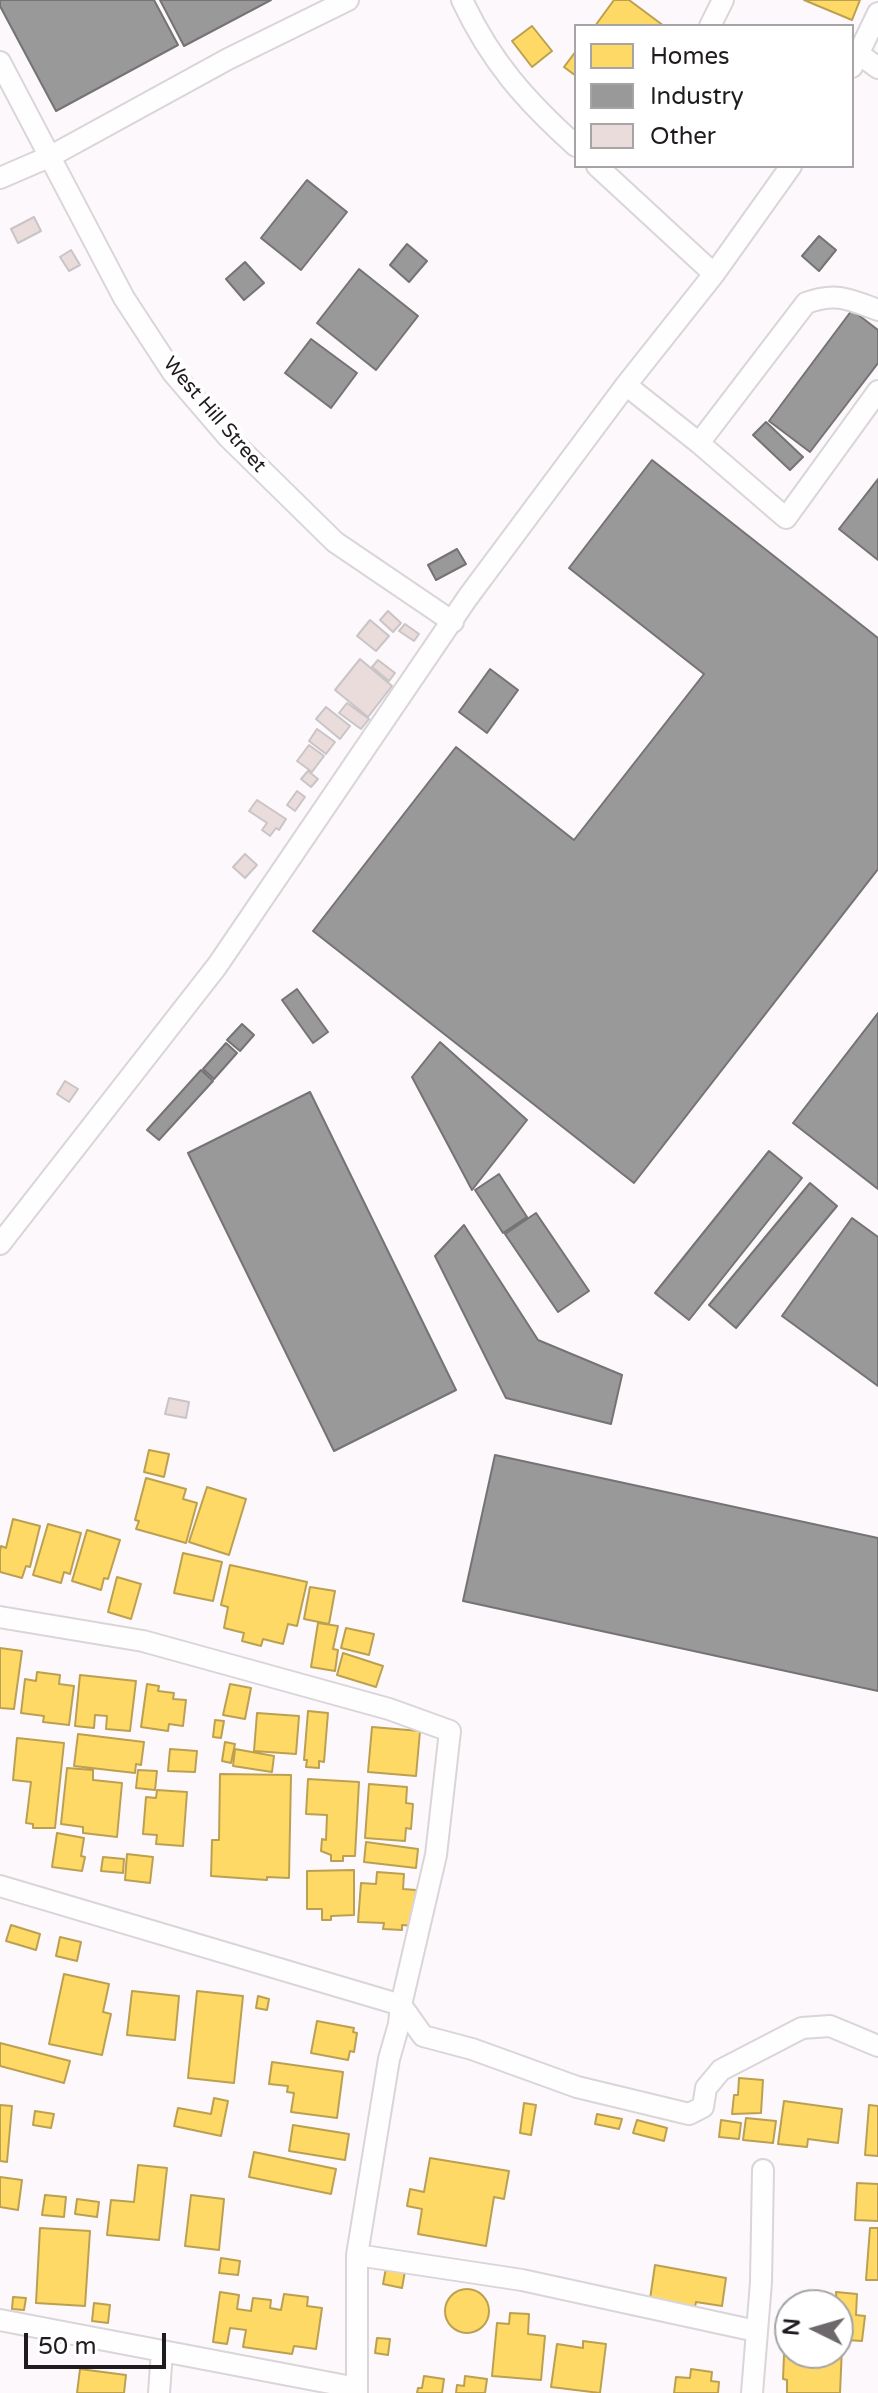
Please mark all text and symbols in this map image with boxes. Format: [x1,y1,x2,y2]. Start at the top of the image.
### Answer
legend [574,24,854,168]
text: Homes [650,42,730,71]
text: Industry [650,82,744,111]
text: Other [650,122,716,151]
street label: West Hill Street [157,352,271,478]
north arrow [774,2289,854,2369]
scale bar [28,2317,170,2367]
text: N [778,2317,806,2337]
text: 50 m [38,2332,96,2361]

